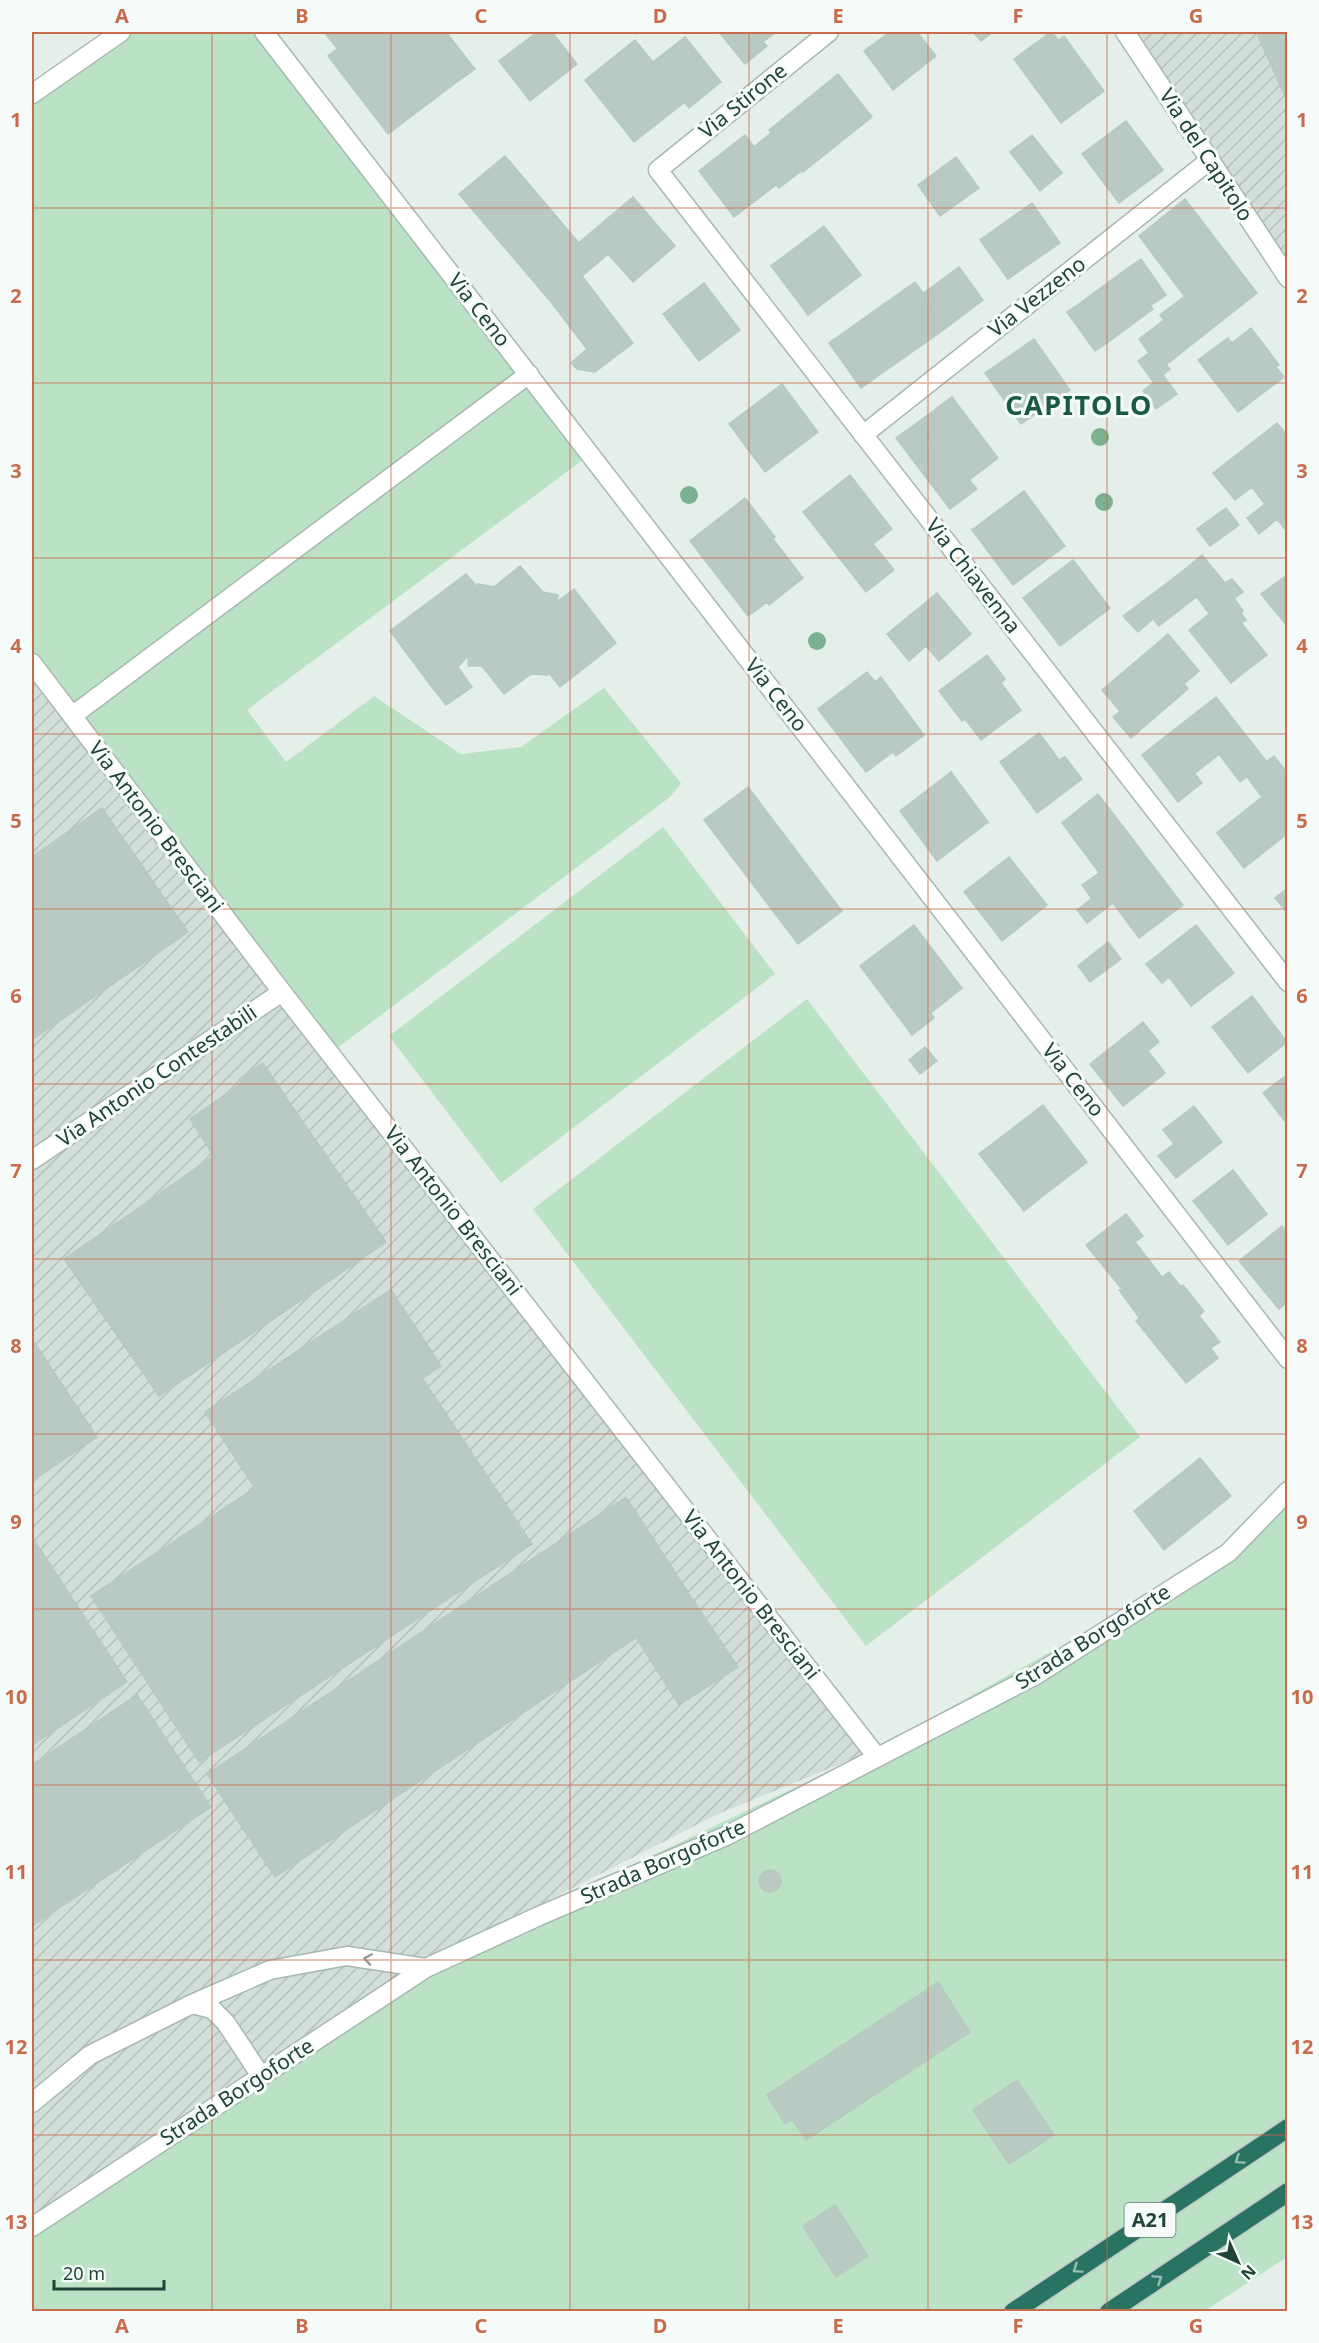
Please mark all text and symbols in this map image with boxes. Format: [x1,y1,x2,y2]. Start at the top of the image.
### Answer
text: A [115,2,129,29]
text: B [295,2,309,29]
text: C [475,2,488,29]
text: D [653,2,667,29]
text: E [832,2,844,29]
text: F [1013,2,1023,29]
text: G [1189,2,1203,29]
street label: Via Stirone [693,56,792,144]
street label: Via del Capitolo [1154,83,1260,226]
text: 1 [10,106,22,133]
text: 1 [1296,106,1308,133]
street label: Via Vezzeno [982,249,1091,343]
street label: Via Ceno [442,267,517,352]
text: 2 [10,282,22,309]
text: 2 [1296,282,1308,309]
district label: CAPITOLO [1005,386,1153,423]
text: 3 [10,457,22,484]
text: 3 [1296,457,1308,484]
street label: Via Chiavenna [920,512,1028,639]
text: 4 [10,632,22,659]
text: 4 [1296,632,1308,659]
street label: Via Ceno [739,652,814,737]
street label: Via Antonio Bresciani [83,735,231,918]
text: 5 [10,807,22,834]
text: 5 [1296,807,1308,834]
text: 6 [10,982,22,1009]
text: 6 [1296,982,1308,1009]
street label: Via Antonio Contestabili [51,998,262,1153]
street label: Via Ceno [1036,1037,1111,1122]
street label: Via Antonio Bresciani [379,1120,529,1301]
text: 7 [10,1157,22,1184]
text: 7 [1296,1157,1308,1184]
text: 8 [10,1332,22,1359]
text: 8 [1296,1332,1308,1359]
street label: Via Antonio Bresciani [677,1504,827,1685]
text: 9 [10,1508,22,1535]
text: 9 [1296,1508,1308,1535]
street label: Strada Borgoforte [1010,1577,1175,1695]
text: 10 [5,1683,27,1710]
text: 10 [1291,1683,1313,1710]
street label: Strada Borgoforte [576,1812,749,1910]
text: 11 [5,1858,27,1885]
text: 11 [1291,1858,1313,1885]
one-way arrow [363,1953,373,1966]
street label: Strada Borgoforte [154,2031,319,2151]
text: 12 [5,2033,27,2060]
text: 12 [1291,2033,1313,2060]
one-way arrow [1235,2153,1246,2164]
road number: A21 [1124,2203,1176,2237]
text: 13 [5,2208,27,2235]
text: 13 [1291,2208,1313,2235]
north arrow [1208,2232,1268,2292]
scale bar [54,2253,164,2291]
text: N [1236,2260,1261,2285]
text: 20 m [63,2261,105,2285]
one-way arrow [1073,2262,1084,2273]
one-way arrow [1151,2275,1162,2286]
text: A [115,2312,129,2339]
text: B [295,2312,309,2339]
text: C [475,2312,488,2339]
text: D [653,2312,667,2339]
text: E [832,2312,844,2339]
text: F [1013,2312,1023,2339]
text: G [1189,2312,1203,2339]

